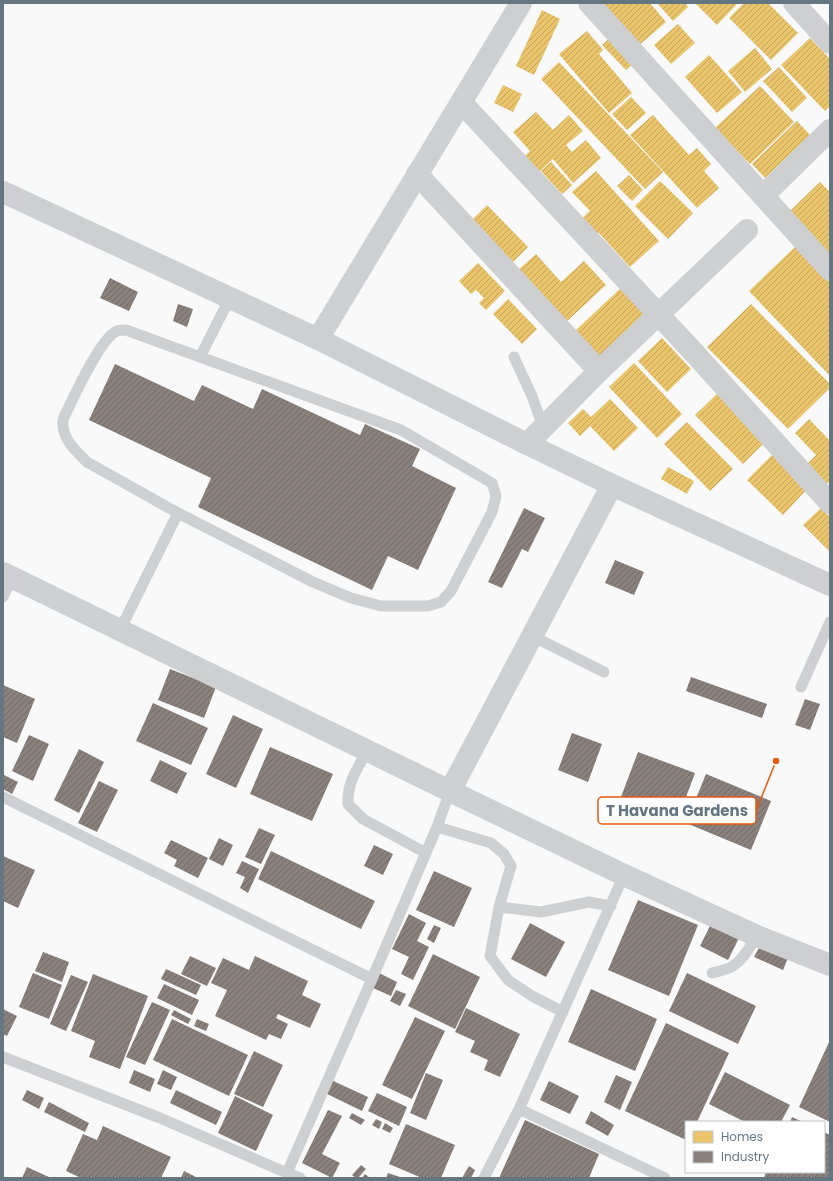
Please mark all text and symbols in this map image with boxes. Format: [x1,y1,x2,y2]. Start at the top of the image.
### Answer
callout: T Havana Gardens [598,797,756,824]
text: T Havana Gardens [606,800,748,821]
legend [685,1121,825,1173]
text: Homes [721,1128,763,1145]
text: Industry [721,1148,770,1165]

